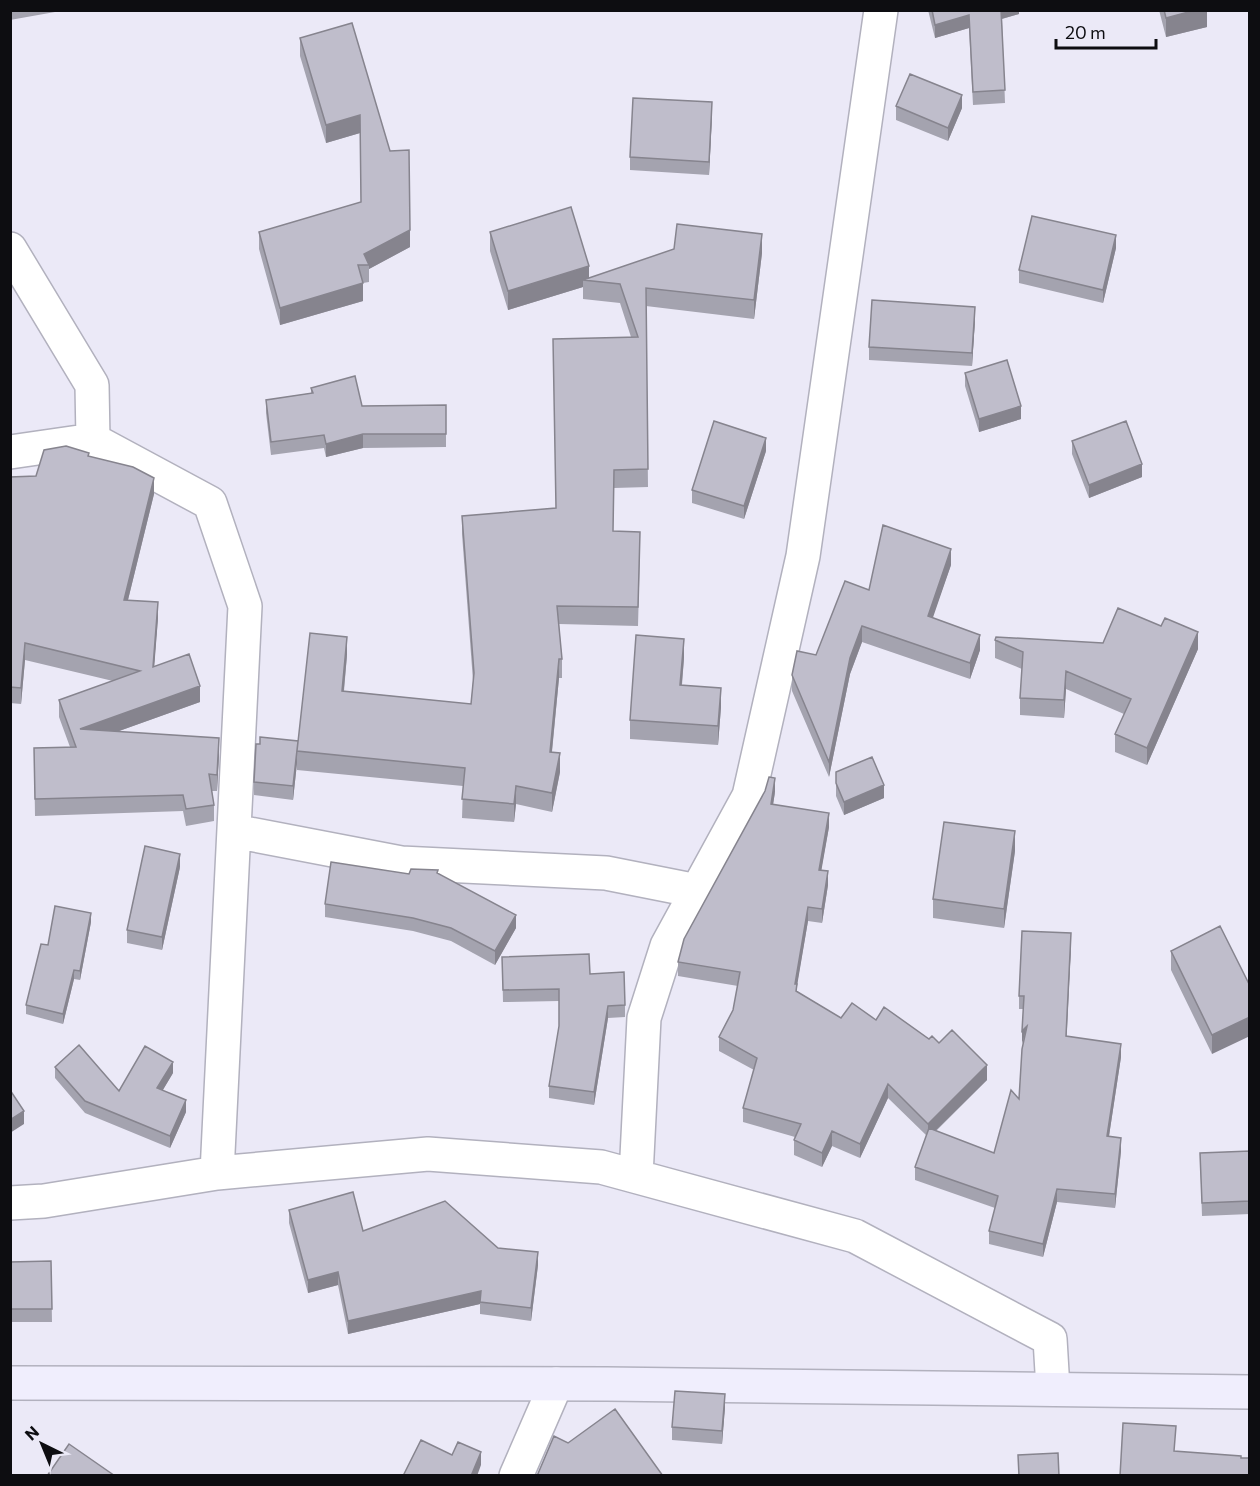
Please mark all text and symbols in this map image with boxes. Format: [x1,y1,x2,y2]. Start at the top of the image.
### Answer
scale bar [1056,12,1156,50]
text: 20 m [1065,21,1106,43]
north arrow [12,1414,72,1474]
text: N [21,1422,42,1444]

